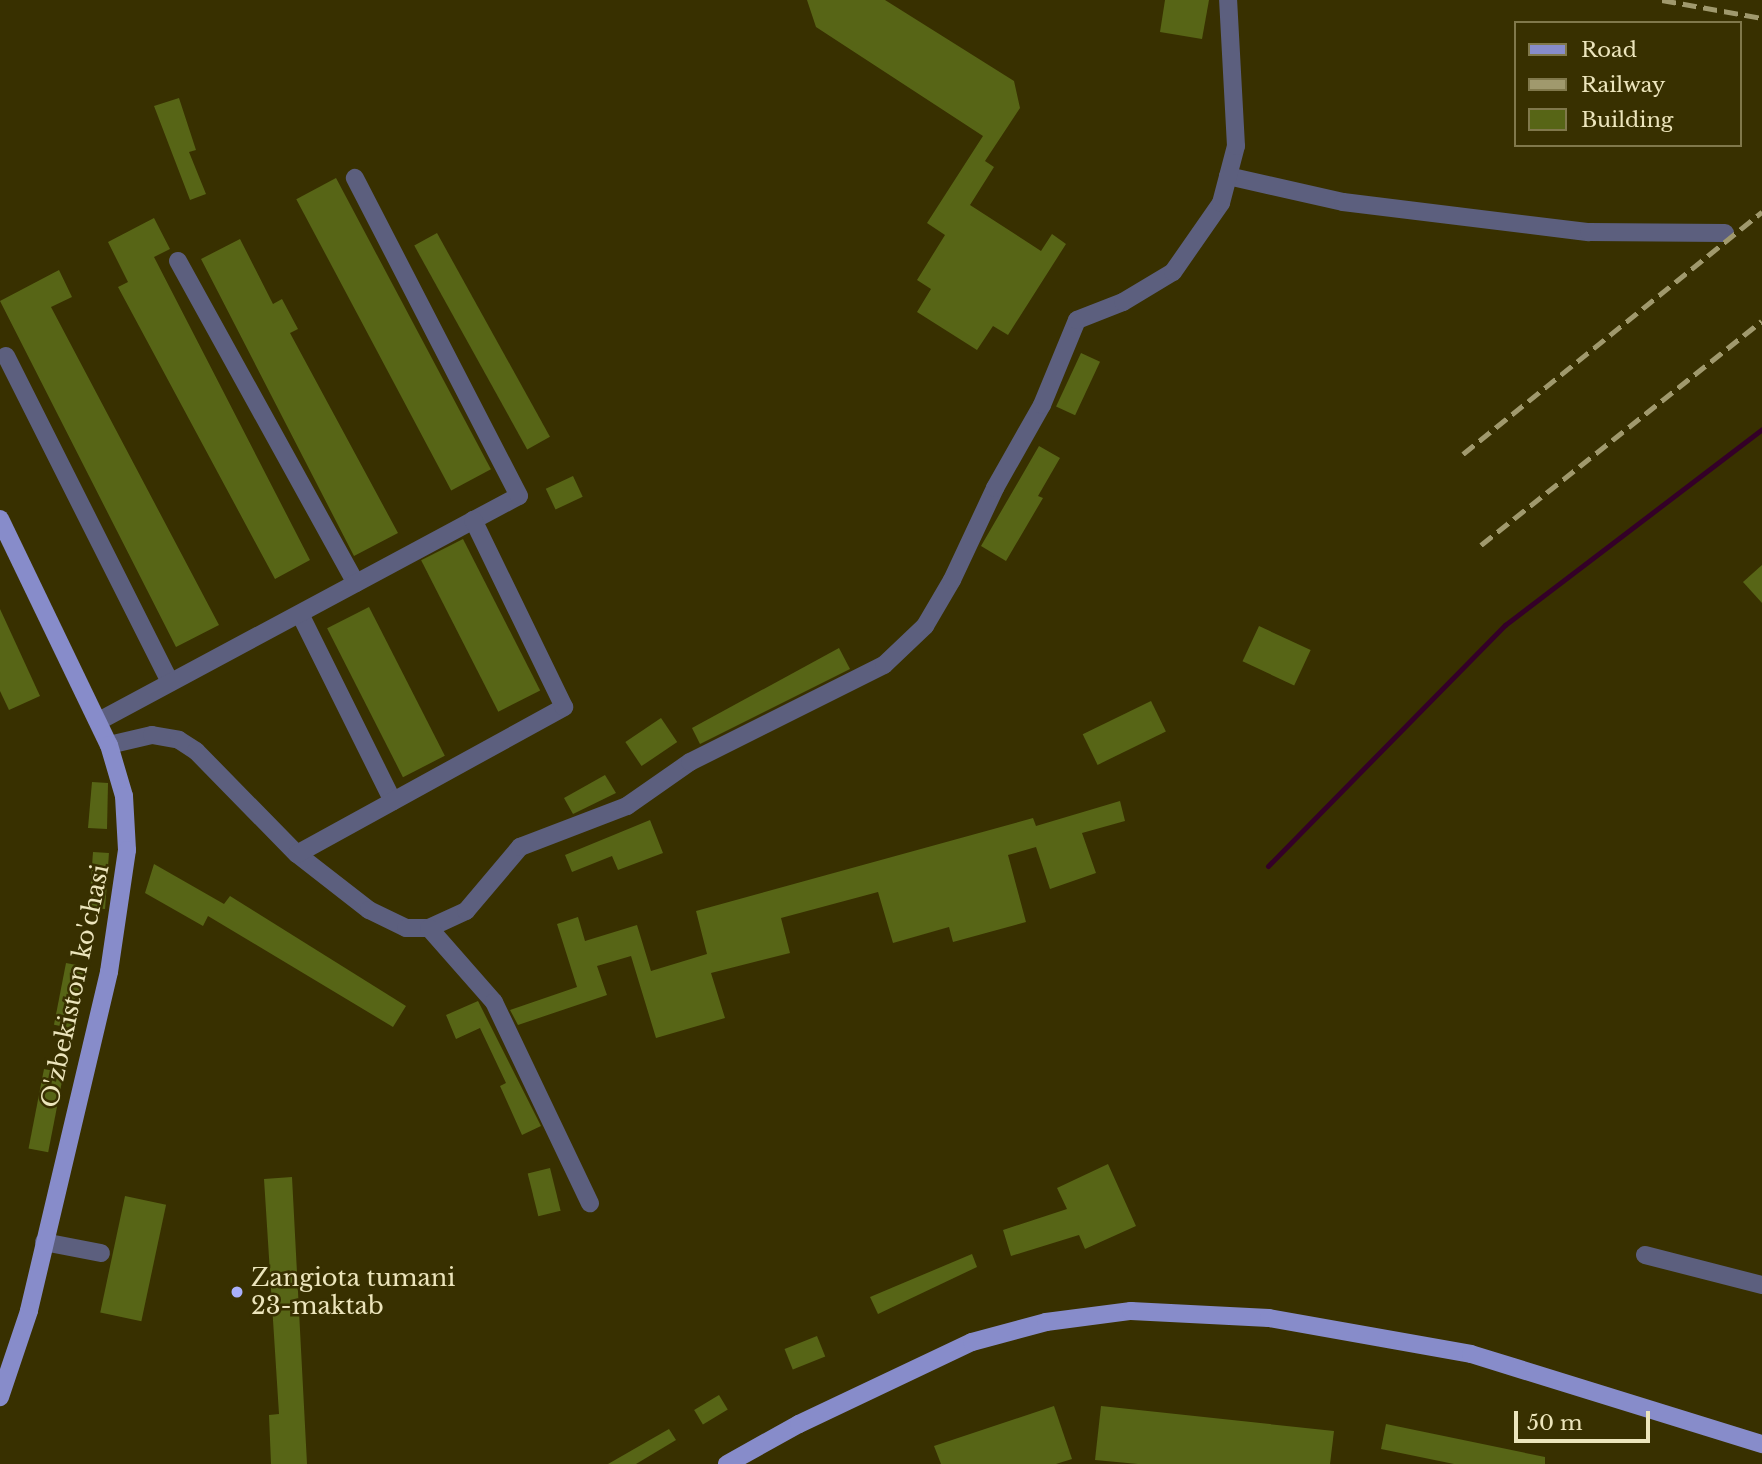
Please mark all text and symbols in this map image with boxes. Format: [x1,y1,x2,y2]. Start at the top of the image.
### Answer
legend [1514,21,1741,147]
text: Road [1581,37,1637,63]
text: Railway [1581,72,1665,98]
text: Building [1581,107,1673,133]
street label: O'zbekiston ko'chasi [35,862,115,1110]
place label: Zangiota tumani 23-maktab [251,1264,456,1320]
marker: Zangiota tumani 23-maktab [229,1284,245,1300]
scale bar [1517,1398,1654,1442]
text: 50 m [1527,1410,1582,1436]

